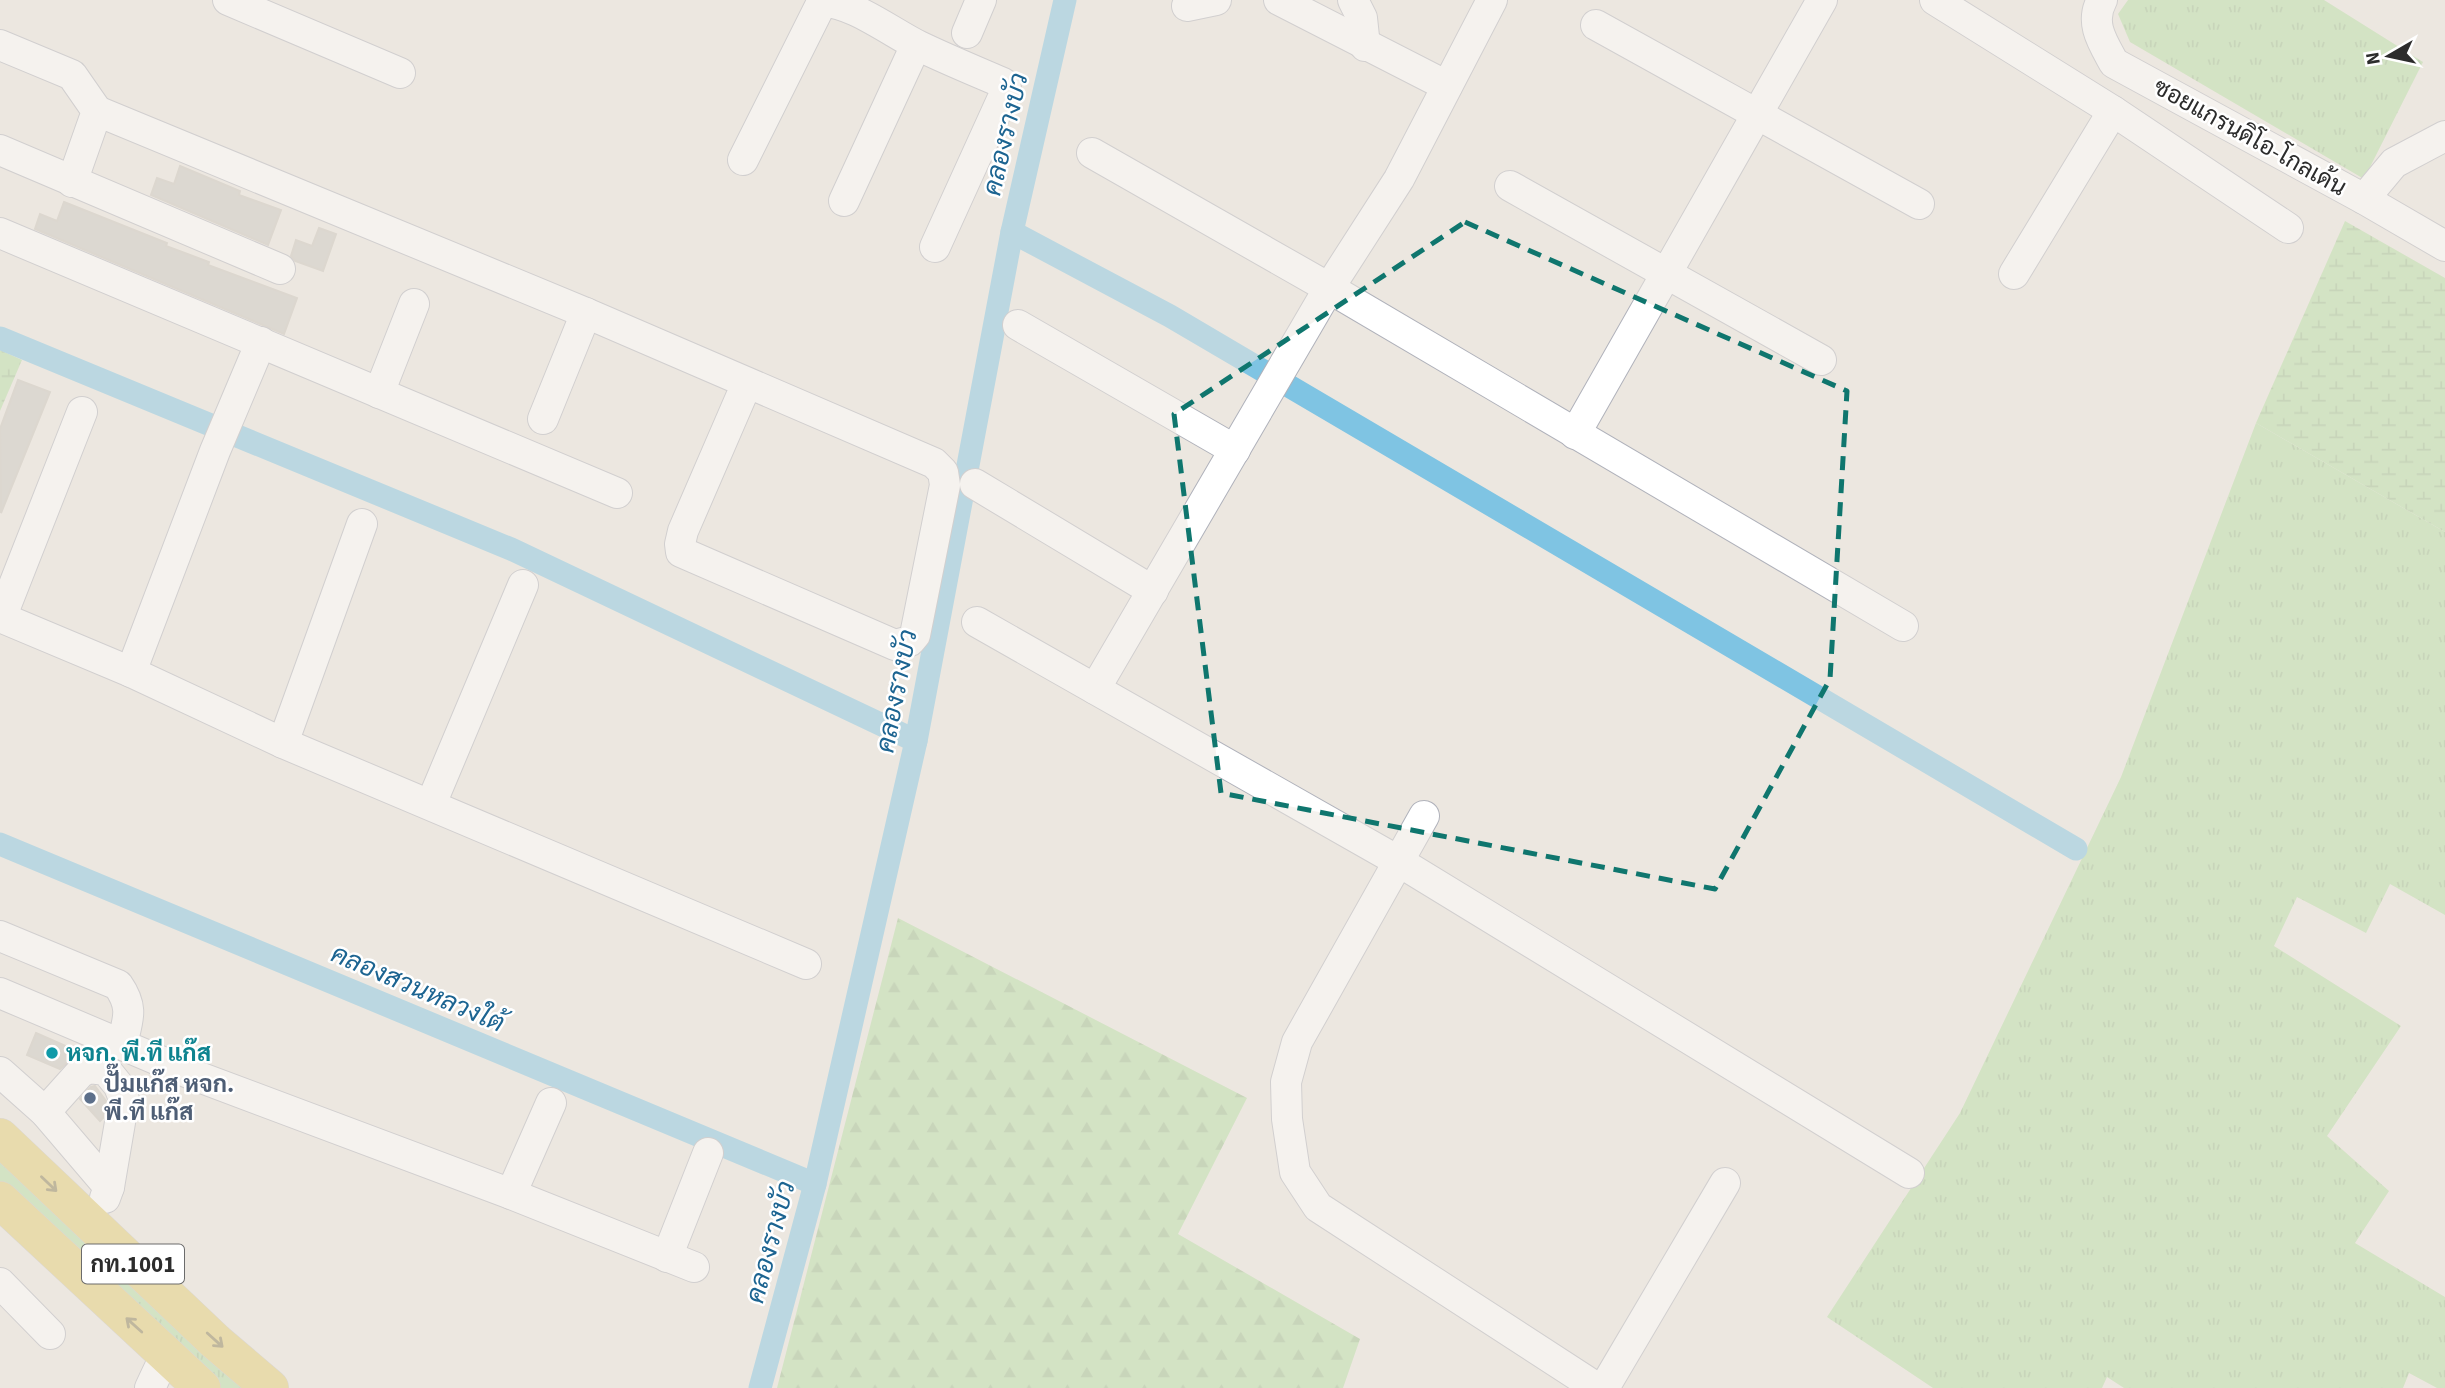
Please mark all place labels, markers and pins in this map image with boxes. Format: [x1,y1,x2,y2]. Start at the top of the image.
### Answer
place label: หจก. พี.ที แก๊ส [66,1036,211,1071]
marker: หจก. พี.ที แก๊ส [44,1045,60,1061]
place label: ปั๊มแก๊ส หจก. พี.ที แก๊ส [104,1063,234,1130]
marker: ปั๊มแก๊ส หจก. พี.ที แก๊ส [82,1090,98,1106]

